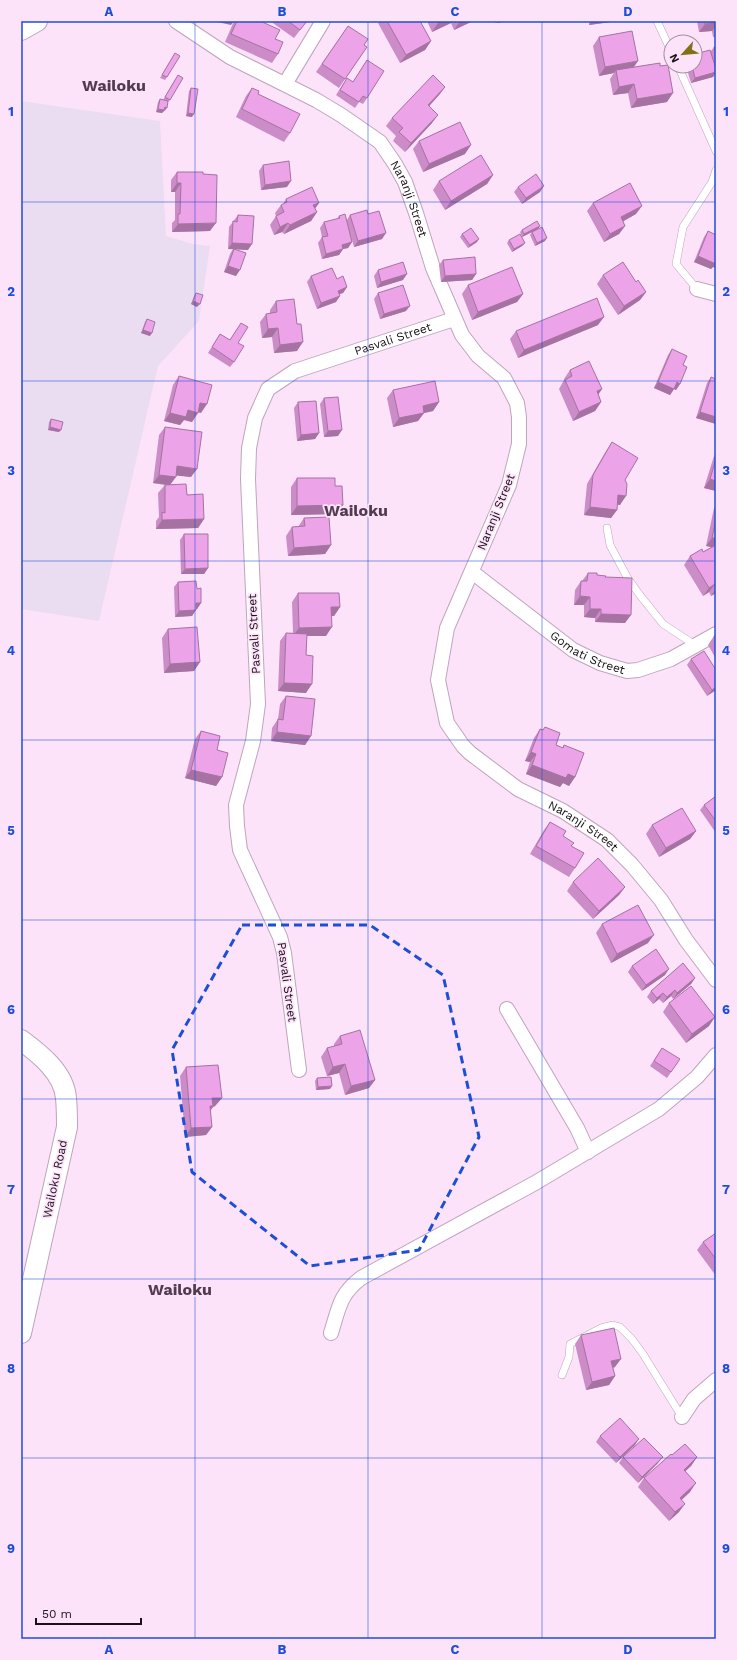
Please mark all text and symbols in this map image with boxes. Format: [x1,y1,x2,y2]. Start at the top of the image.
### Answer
text: A [105,4,114,19]
text: B [278,4,287,19]
text: C [451,4,460,19]
text: D [623,4,633,19]
north arrow [663,34,703,74]
text: N [667,52,682,65]
district label: Wailoku [82,76,146,95]
text: 1 [8,104,14,119]
text: 1 [723,104,729,119]
street label: Naranji Street [387,158,430,239]
text: 2 [7,284,15,299]
text: 2 [722,284,730,299]
street label: Pasvali Street [353,320,433,358]
text: 3 [7,463,15,478]
text: 3 [722,463,730,478]
street label: Naranji Street [474,472,518,552]
district label: Wailoku [324,501,388,520]
street label: Pasvali Street [245,594,263,674]
street label: Gomati Street [547,628,627,677]
text: 4 [7,643,16,658]
text: 4 [722,643,731,658]
street label: Naranji Street [546,798,621,854]
text: 5 [7,823,15,838]
text: 5 [722,823,730,838]
street label: Pasvali Street [274,941,300,1023]
text: 6 [7,1002,15,1017]
text: 6 [722,1002,730,1017]
street label: Wailoku Road [40,1139,70,1219]
text: 7 [7,1182,15,1197]
text: 7 [722,1182,730,1197]
district label: Wailoku [148,1280,212,1299]
text: 8 [7,1361,15,1376]
text: 8 [722,1361,730,1376]
text: 9 [7,1541,15,1556]
text: 9 [722,1541,730,1556]
scale bar [36,1600,141,1626]
text: 50 m [42,1607,72,1621]
text: A [105,1642,114,1657]
text: B [278,1642,287,1657]
text: C [451,1642,460,1657]
text: D [623,1642,633,1657]

